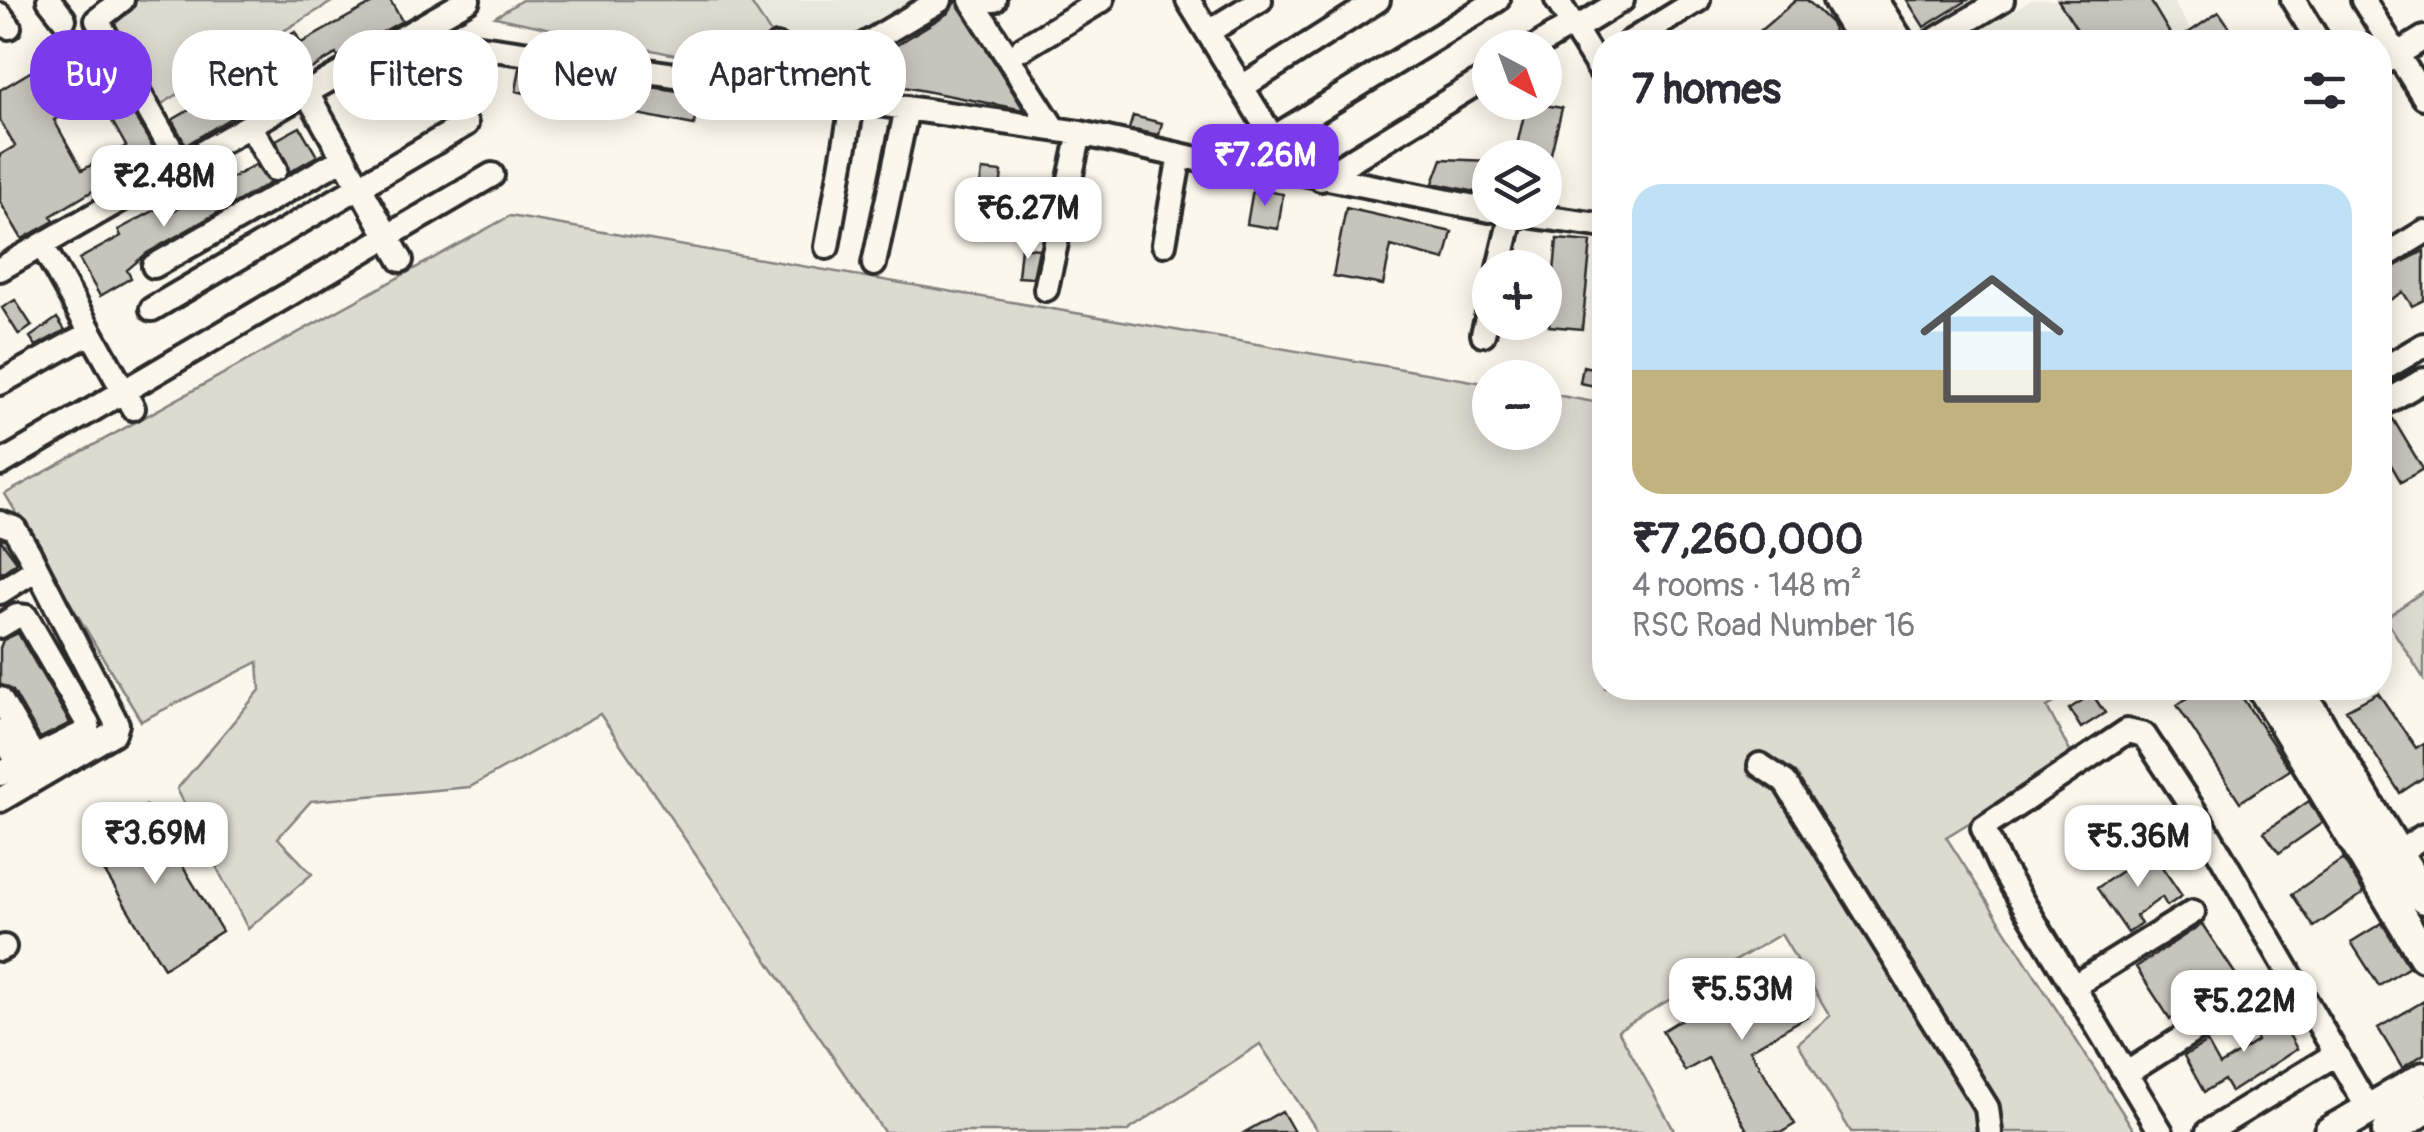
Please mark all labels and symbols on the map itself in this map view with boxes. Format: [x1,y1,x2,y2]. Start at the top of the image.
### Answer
north arrow [1472,30,1562,120]
pin: ₹7.26M [1184,124,1346,209]
pin: ₹2.48M [83,145,245,230]
pin: ₹6.27M [947,177,1109,262]
pin: ₹3.69M [74,802,236,887]
pin: ₹5.36M [2057,805,2219,890]
pin: ₹5.53M [1661,958,1823,1043]
pin: ₹5.22M [2163,970,2325,1055]

